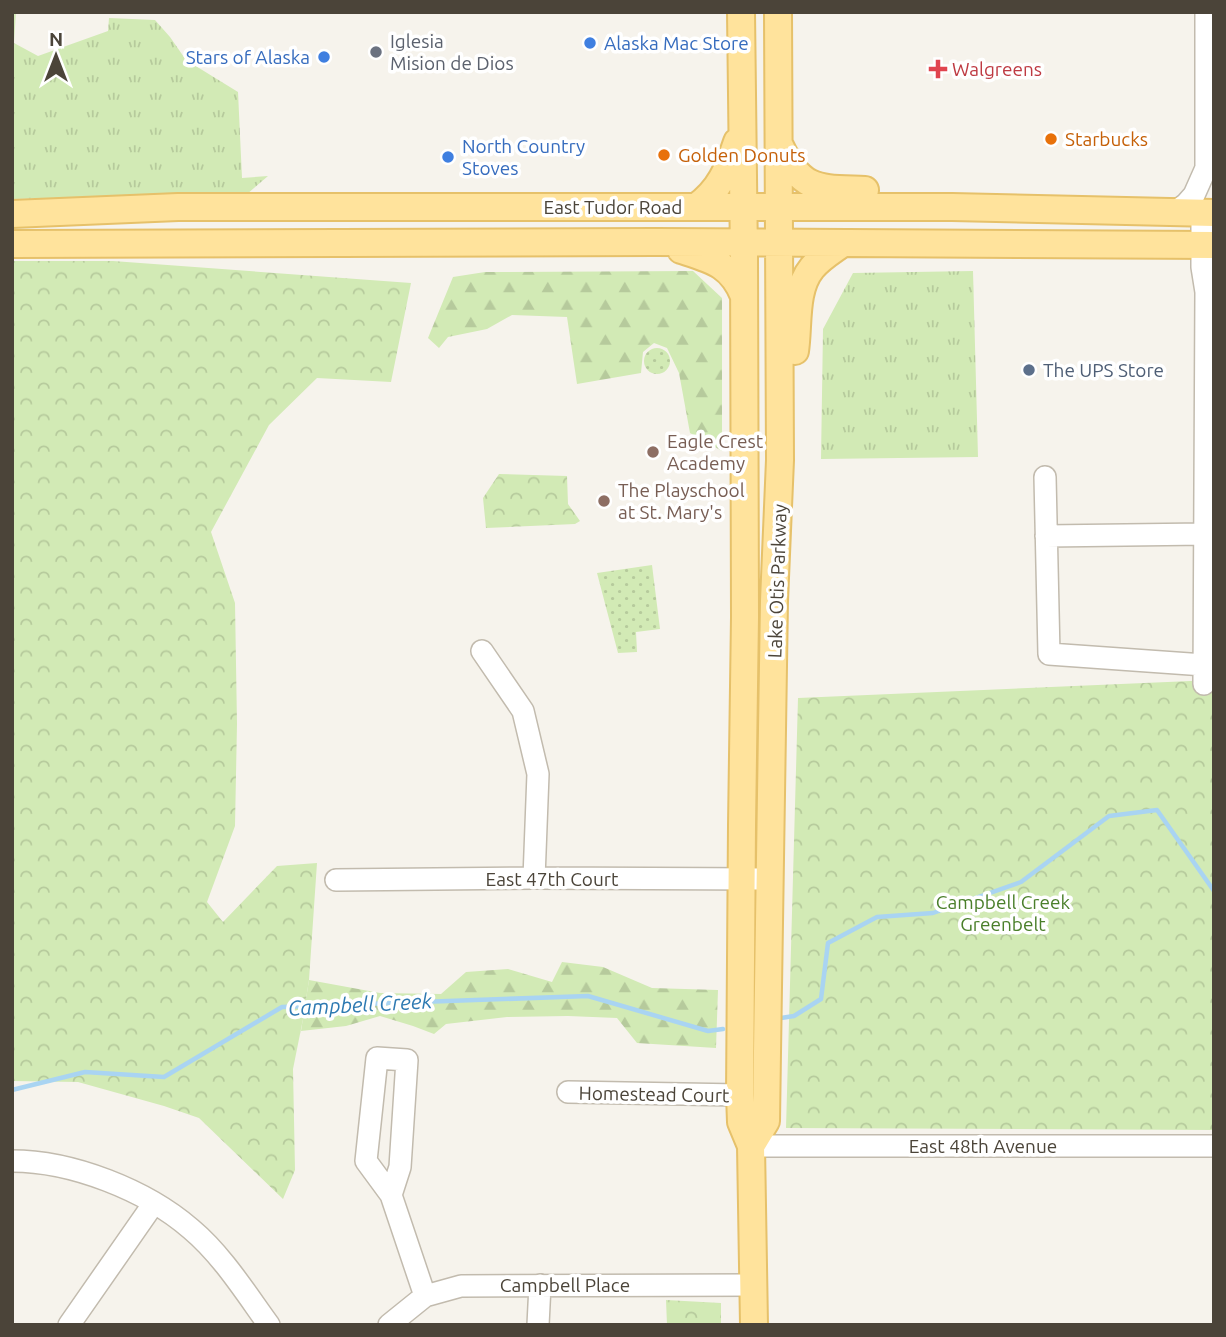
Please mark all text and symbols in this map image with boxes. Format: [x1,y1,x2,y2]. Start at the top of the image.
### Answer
north arrow [21,21,91,91]
text: N [49,28,63,50]
place label: Iglesia Mision de Dios [390,30,514,74]
place label: Alaska Mac Store [604,32,749,54]
marker: Alaska Mac Store [582,35,598,51]
marker: Iglesia Mision de Dios [368,44,384,60]
place label: Stars of Alaska [186,46,310,68]
marker: Stars of Alaska [316,49,332,65]
place label: Walgreens [952,58,1042,80]
marker: Walgreens [930,61,946,77]
place label: Starbucks [1065,128,1148,150]
marker: Starbucks [1043,131,1059,147]
place label: North Country Stoves [462,135,585,179]
place label: Golden Donuts [678,144,805,166]
marker: Golden Donuts [656,147,672,163]
marker: North Country Stoves [440,149,456,165]
street label: East Tudor Road [544,196,682,218]
place label: The UPS Store [1043,359,1164,381]
marker: The UPS Store [1021,362,1037,378]
place label: Eagle Crest Academy [667,430,764,474]
marker: Eagle Crest Academy [645,444,661,460]
place label: The Playschool at St. Mary's [618,479,745,523]
marker: The Playschool at St. Mary's [596,493,612,509]
street label: Lake Otis Parkway [763,503,791,659]
street label: East 47th Court [486,868,619,890]
park label: Campbell Creek Greenbelt [936,891,1071,935]
water label: Campbell Creek [287,988,433,1020]
street label: Homestead Court [578,1082,730,1106]
street label: East 48th Avenue [909,1135,1057,1157]
street label: Campbell Place [500,1274,630,1296]

